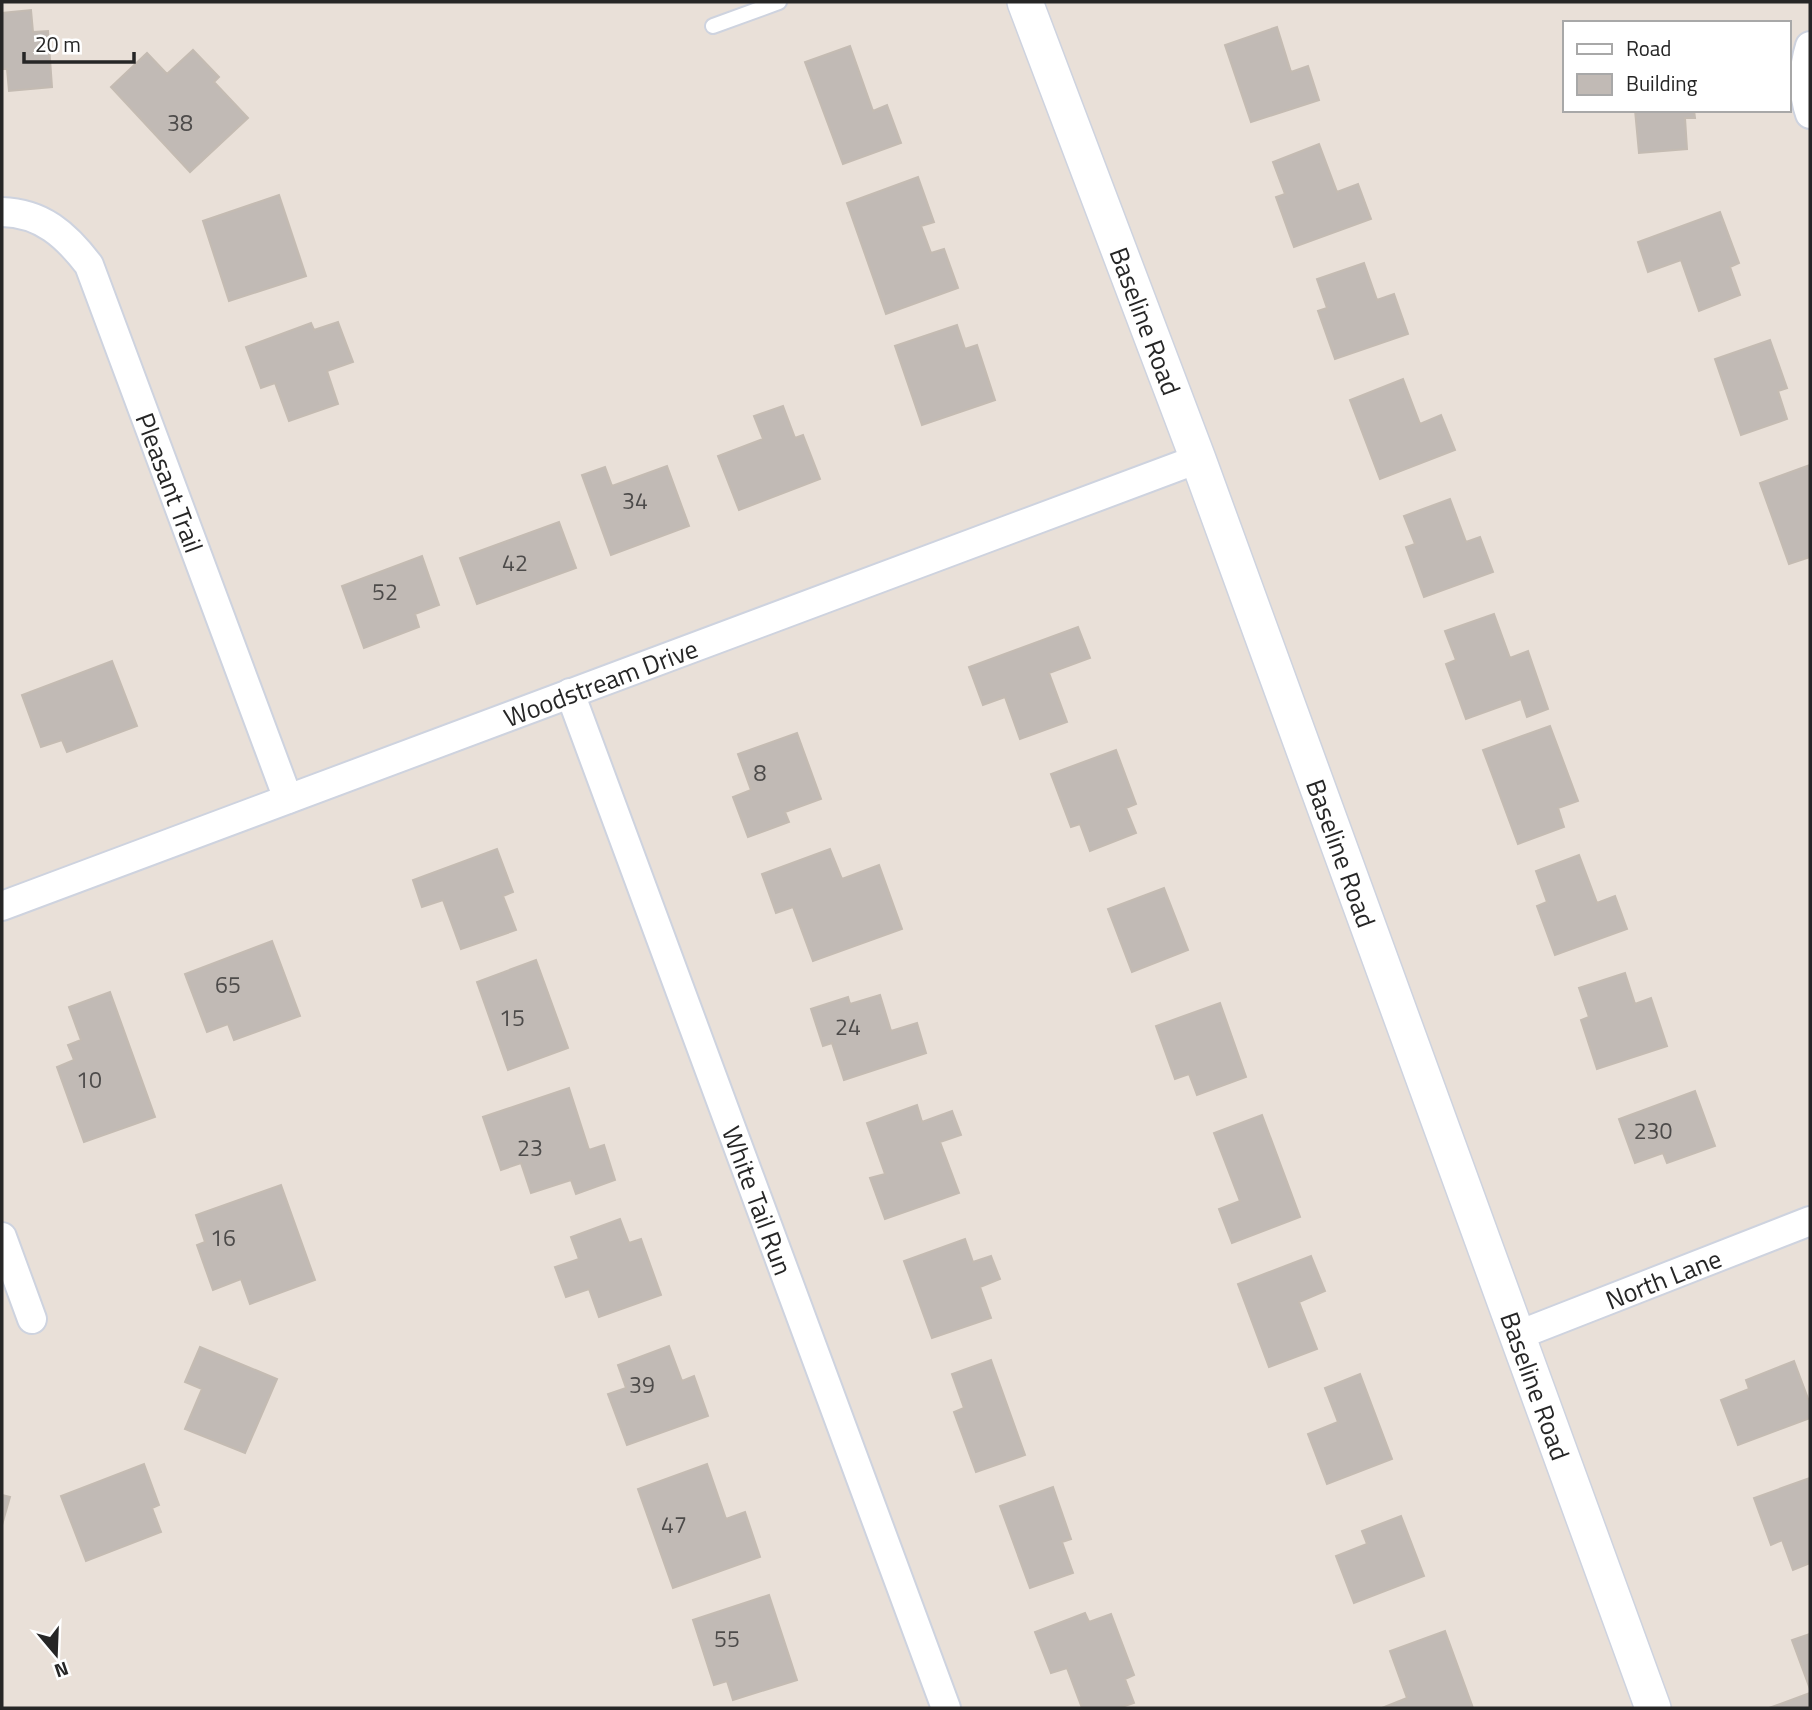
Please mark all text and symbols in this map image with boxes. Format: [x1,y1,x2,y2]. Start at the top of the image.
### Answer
scale bar [24,21,135,65]
legend [1563,21,1791,112]
text: 20 m [35,28,81,60]
text: Road [1626,32,1671,64]
text: Building [1626,67,1698,99]
house number: 38 [167,105,193,140]
street label: Baseline Road [1100,241,1191,400]
street label: Pleasant Trail [126,407,214,558]
house number: 34 [622,483,648,518]
house number: 42 [502,545,528,580]
house number: 52 [372,574,398,609]
street label: Woodstream Drive [498,628,703,736]
house number: 8 [754,755,767,790]
street label: Baseline Road [1297,773,1386,933]
house number: 65 [215,967,241,1002]
house number: 15 [499,1000,525,1035]
house number: 24 [835,1009,861,1044]
house number: 10 [76,1062,102,1097]
house number: 230 [1634,1113,1672,1148]
street label: White Tail Run [712,1120,803,1280]
house number: 23 [517,1130,543,1165]
house number: 16 [210,1220,236,1255]
street label: North Lane [1599,1238,1727,1319]
street label: Baseline Road [1491,1306,1580,1465]
house number: 39 [629,1367,655,1402]
house number: 47 [661,1507,687,1542]
north arrow [21,1619,91,1689]
house number: 55 [714,1621,740,1656]
text: N [51,1655,73,1686]

